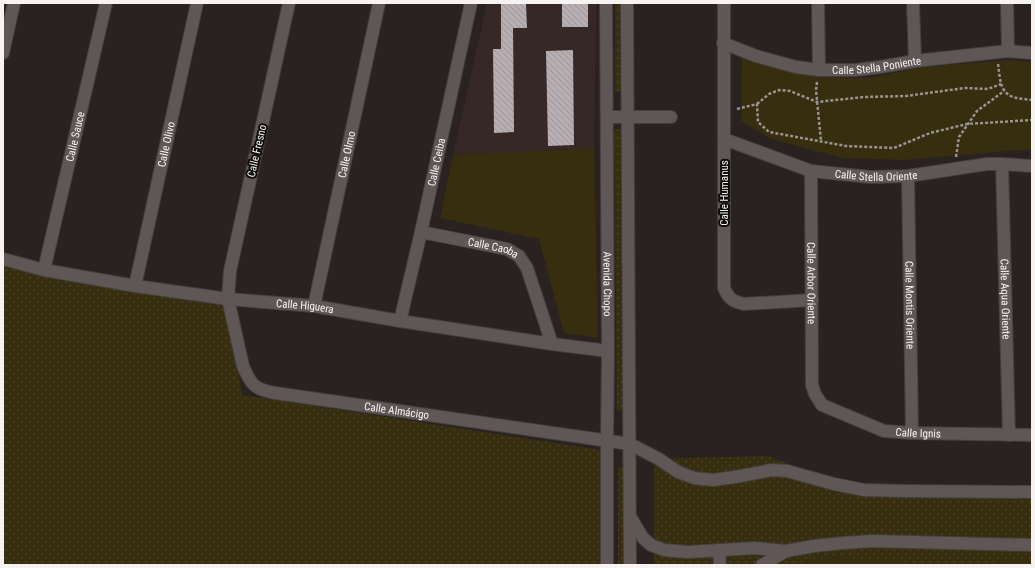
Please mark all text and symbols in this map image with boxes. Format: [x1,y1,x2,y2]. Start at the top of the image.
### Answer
street label: Calle Stella Poniente [832,54,922,77]
street label: Calle Sauce [63,110,87,163]
street label: Calle Olivo [155,120,177,168]
street label: Calle Fresno [245,123,269,179]
street label: Calle Olmo [335,130,358,179]
street label: Calle Ceiba [425,137,448,187]
street label: Calle Humanus [718,160,731,226]
street label: Calle Stella Oriente [834,167,918,184]
street label: Calle Caoba [467,235,521,261]
street label: Calle Arbor Oriente [805,242,818,324]
street label: Avenida Chopo [601,251,614,317]
street label: Calle Aqua Oriente [998,258,1013,339]
street label: Calle Montis Oriente [903,261,917,349]
street label: Calle Higuera [276,296,335,316]
street label: Calle Almácigo [363,399,430,422]
street label: Calle Ignis [895,425,941,440]

